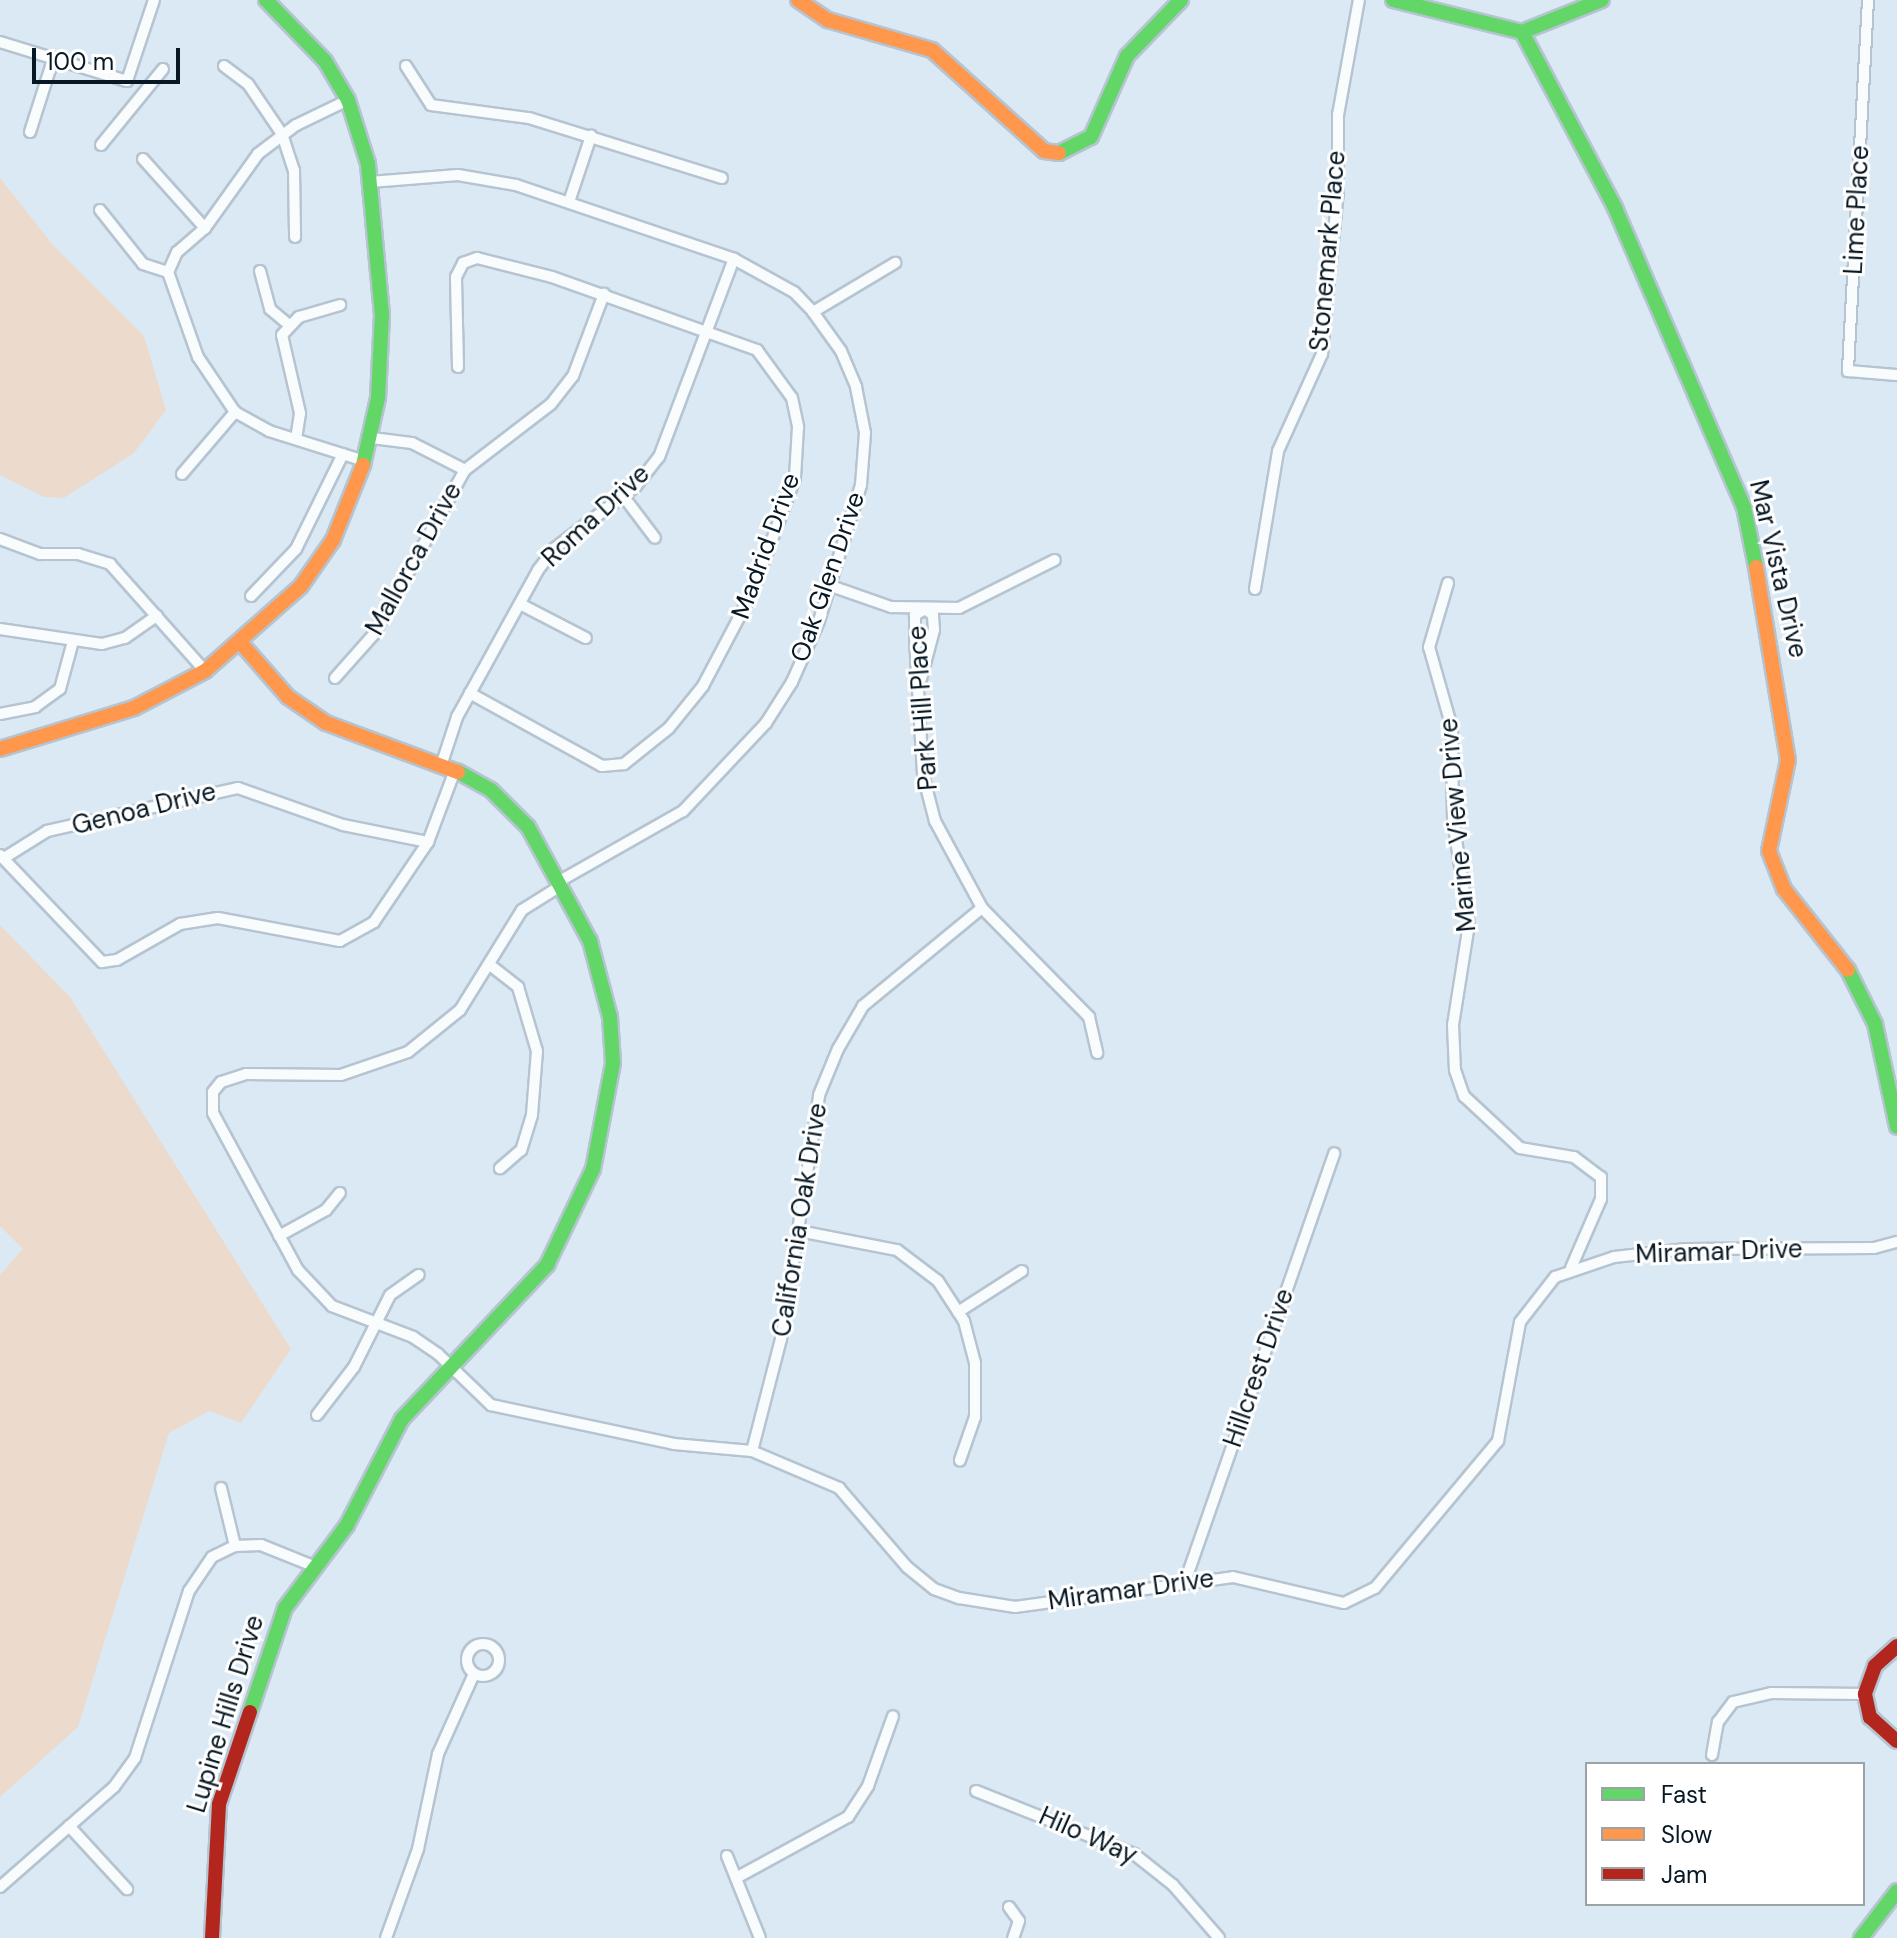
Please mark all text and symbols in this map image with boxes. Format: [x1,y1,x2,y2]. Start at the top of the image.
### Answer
scale bar [36,32,184,82]
text: 100 m [46,46,114,77]
street label: Lime Place [1838,145,1876,275]
street label: Stonemark Place [1304,149,1352,353]
street label: Roma Drive [536,458,656,574]
street label: Madrid Drive [725,469,807,623]
street label: Mallorca Drive [359,477,469,641]
street label: Mar Vista Drive [1742,477,1814,661]
street label: Oak Glen Drive [784,488,872,666]
street label: Park Hill Place [902,624,944,792]
street label: Marine View Drive [1433,717,1483,933]
street label: Genoa Drive [69,776,219,842]
street label: California Oak Drive [766,1101,834,1339]
street label: Miramar Drive [1635,1233,1803,1271]
street label: Hillcrest Drive [1217,1285,1301,1451]
street label: Miramar Drive [1046,1563,1216,1617]
street label: Lupine Hills Drive [181,1612,271,1816]
legend [1585,1762,1865,1906]
text: Fast [1661,1779,1707,1810]
street label: Hilo Way [1034,1801,1142,1871]
text: Slow [1661,1819,1712,1850]
text: Jam [1661,1859,1707,1890]

